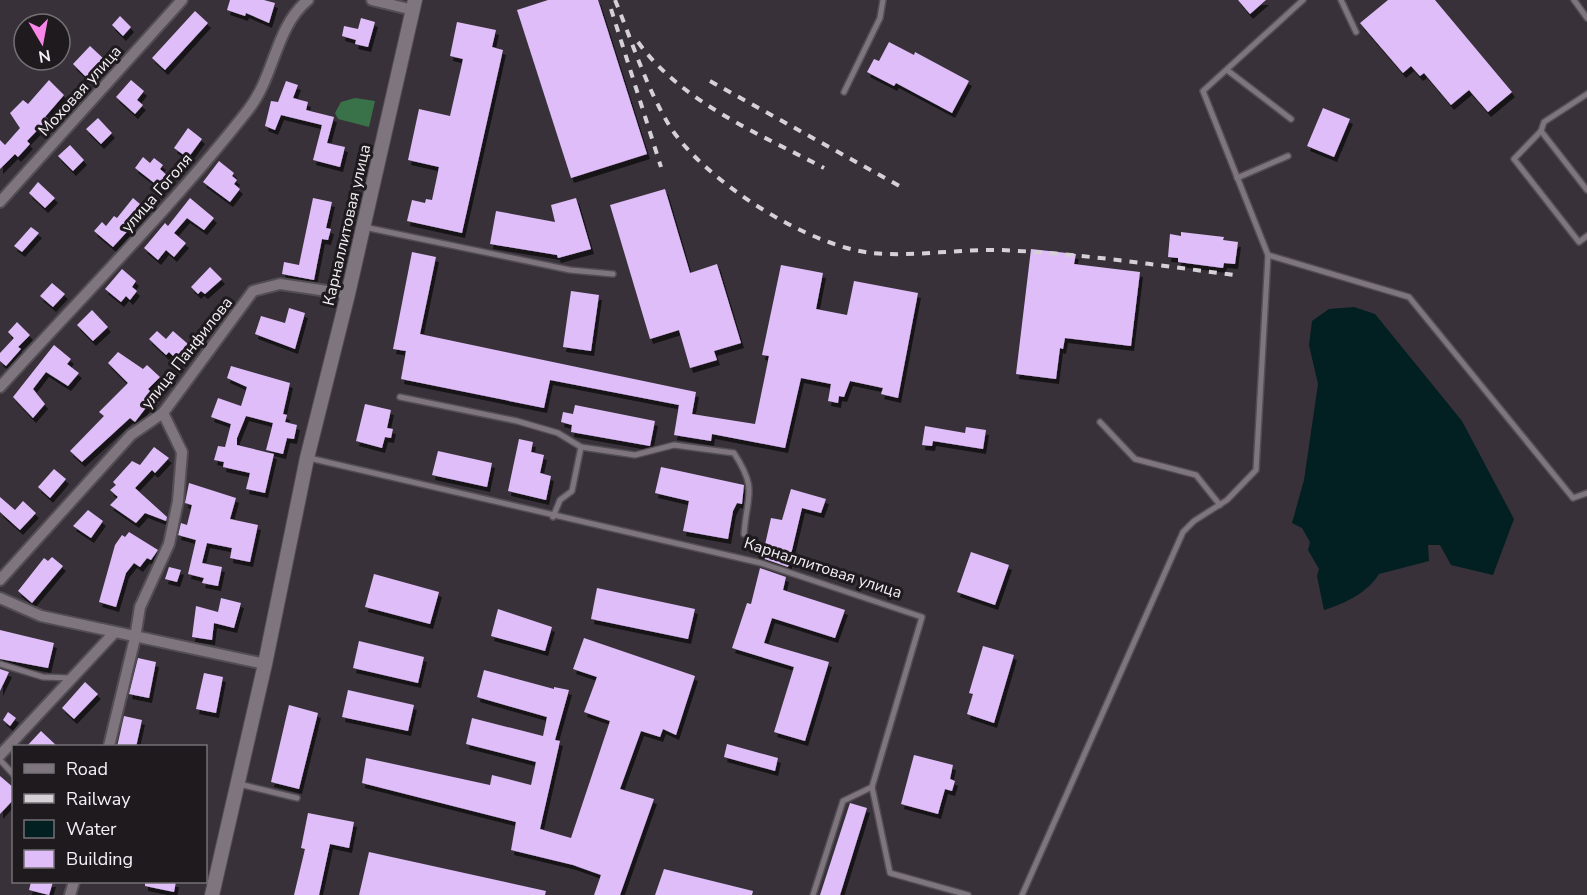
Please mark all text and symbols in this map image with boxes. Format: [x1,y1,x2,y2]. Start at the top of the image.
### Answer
north arrow [12,12,72,72]
street label: Моховая улица [33,41,127,141]
text: N [37,44,52,68]
street label: Карналлитовая улица [318,142,376,308]
street label: улица Гоголя [116,149,198,237]
street label: улица Панфилова [136,292,238,414]
street label: Карналлитовая улица [741,532,905,604]
legend [12,745,207,883]
text: Road [66,757,108,781]
text: Railway [66,787,131,811]
text: Water [66,817,117,841]
text: Building [66,847,133,871]

